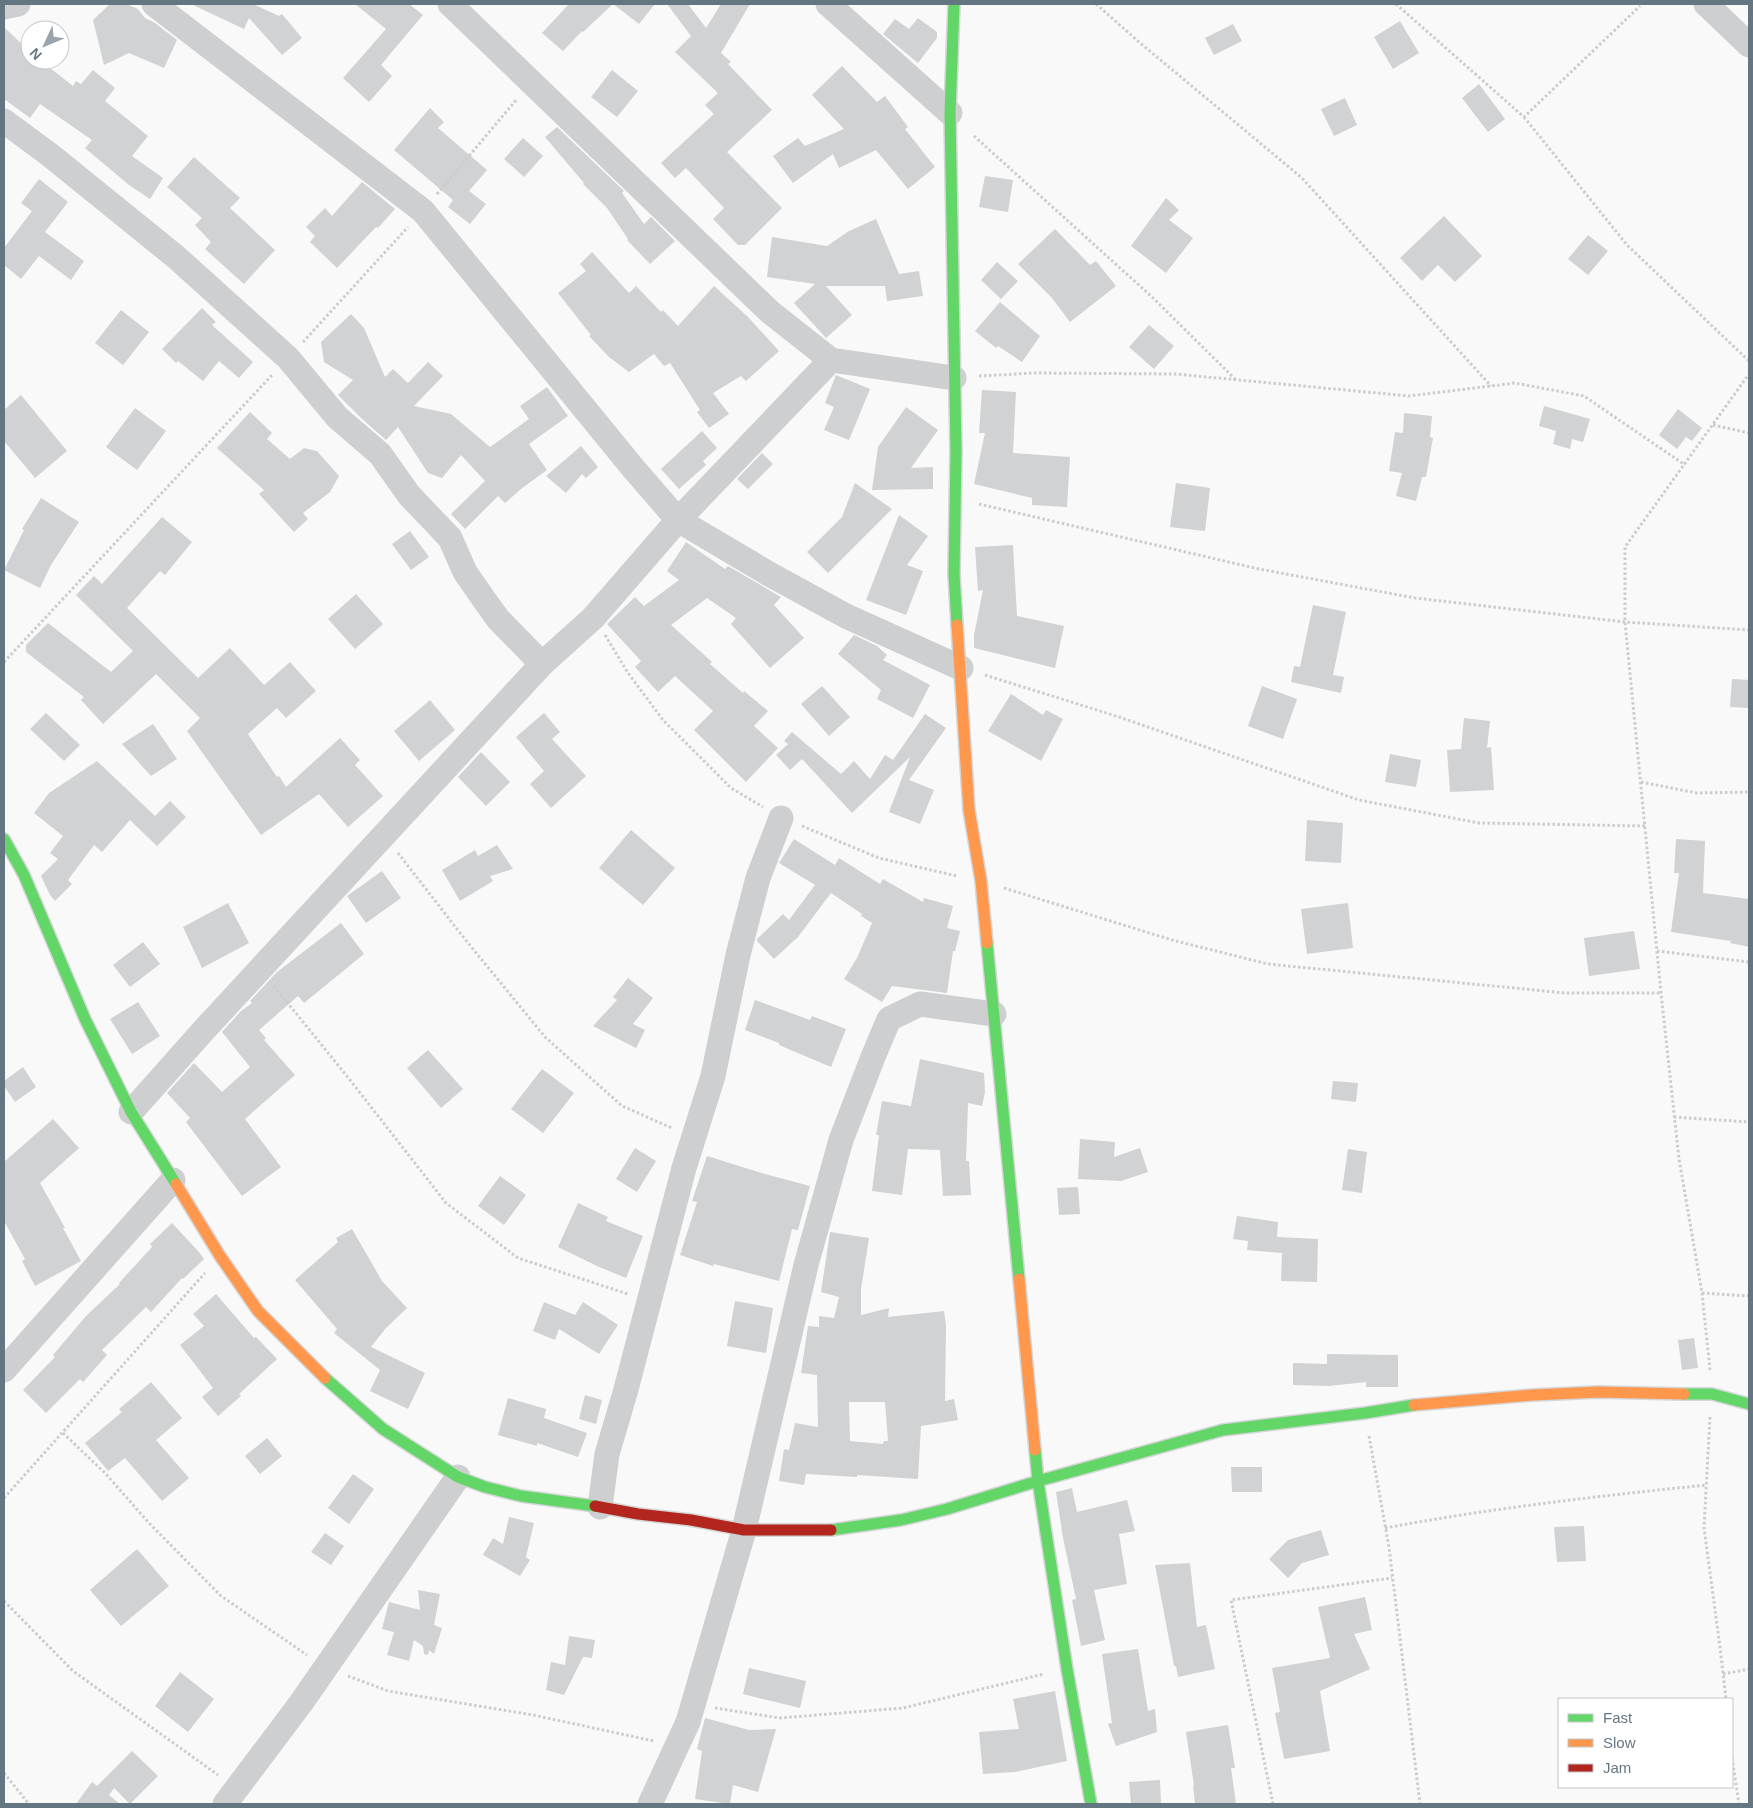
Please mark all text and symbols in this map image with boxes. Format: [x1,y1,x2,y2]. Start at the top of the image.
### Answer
north arrow [20,20,70,70]
text: N [26,45,45,63]
legend [1558,1698,1733,1788]
text: Fast [1603,1709,1633,1726]
text: Slow [1603,1734,1636,1751]
text: Jam [1603,1759,1631,1776]

